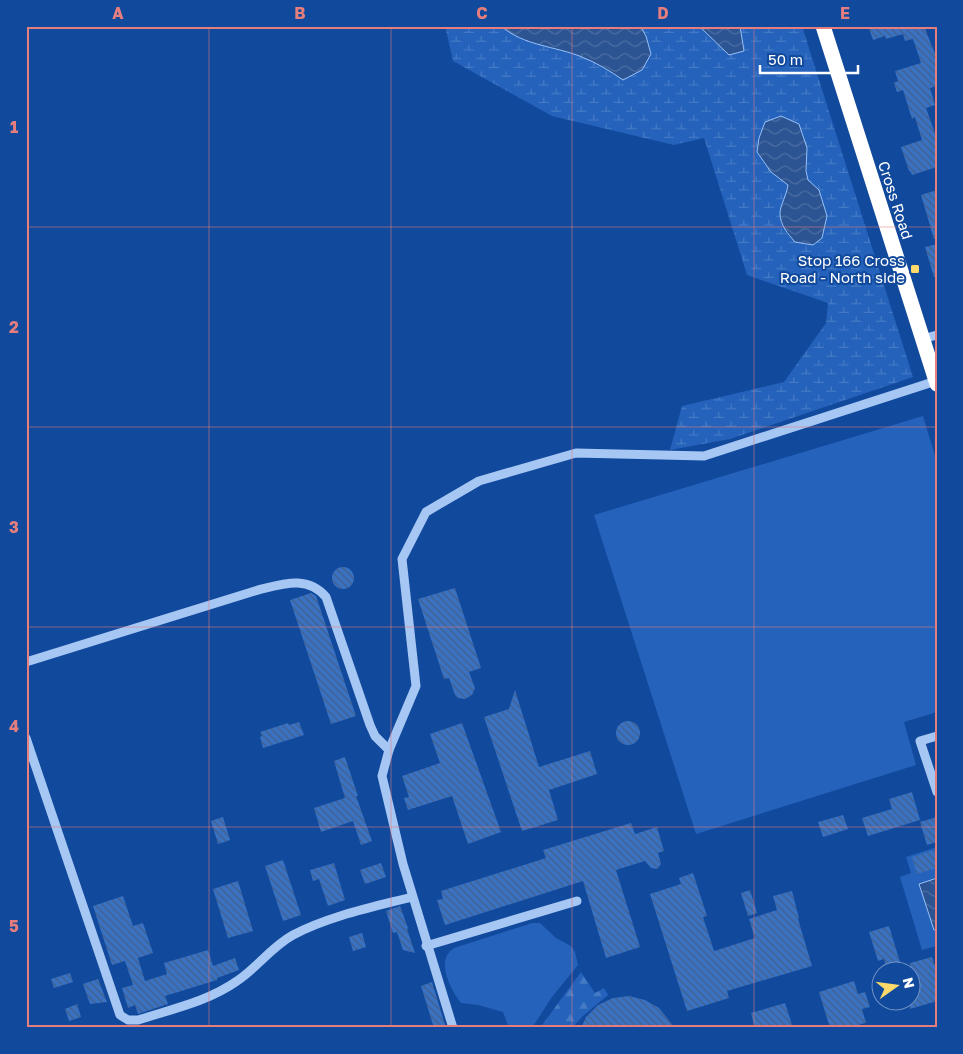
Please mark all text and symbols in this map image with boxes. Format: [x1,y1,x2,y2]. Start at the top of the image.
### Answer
text: A [112,3,124,23]
text: B [294,3,306,23]
text: C [476,3,488,23]
text: D [657,3,669,23]
text: E [840,3,850,23]
scale bar [760,42,858,74]
text: 50 m [768,50,803,68]
text: 1 [10,117,18,137]
street label: Cross Road [875,159,917,241]
place label: Stop 166 Cross Road - North side [780,251,905,286]
marker: Stop 166 Cross Road - North side [909,263,921,275]
text: 2 [9,317,19,337]
text: 3 [9,517,19,537]
text: 4 [9,716,19,736]
text: 5 [9,916,19,936]
north arrow [870,962,920,1012]
text: N [900,976,919,990]

